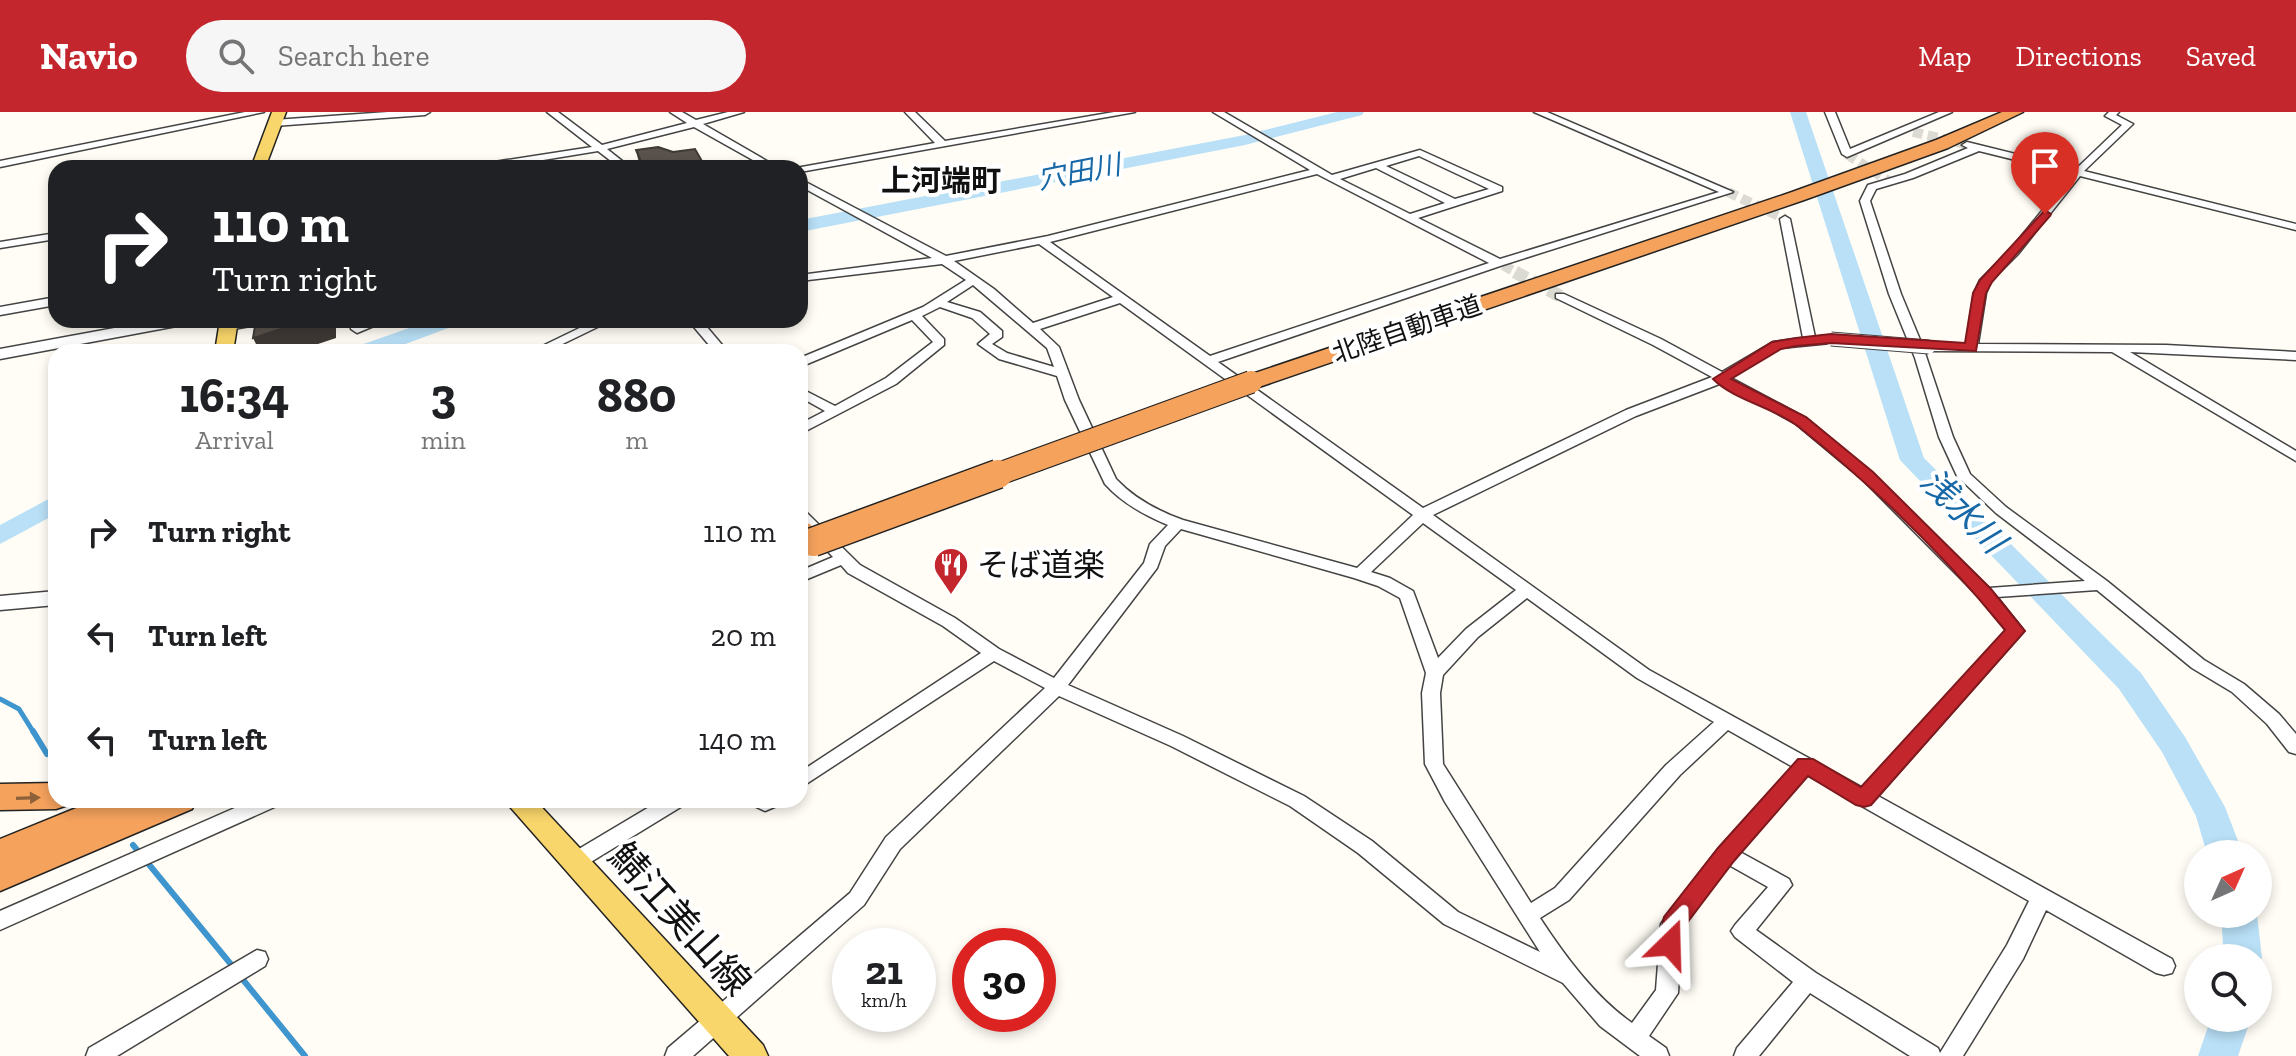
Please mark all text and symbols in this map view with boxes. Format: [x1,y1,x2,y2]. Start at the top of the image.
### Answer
search box [186,20,746,92]
text: Navio [40,33,138,79]
icon: search [214,34,258,78]
text: Search here [278,38,430,74]
text: Map [1918,40,1971,73]
text: Directions [2015,40,2142,73]
text: Saved [2186,40,2256,73]
pin [2011,132,2079,214]
icon: arrive [2023,144,2067,188]
water label: 穴田川 [1035,147,1126,196]
district label: 上河端町 [881,163,1001,199]
text: 110 m [212,189,349,256]
icon: right [80,192,184,296]
text: Turn right [212,257,377,300]
street label: 北陸自動車道 [1328,288,1486,370]
text: 16:34 [180,367,289,424]
text: 3 [430,367,456,424]
text: 880 [597,367,677,424]
text: Arrival [195,424,274,456]
text: min [421,424,466,456]
text: m [626,424,648,456]
water label: 浅水川 [1912,460,2016,564]
icon: right [80,510,124,554]
text: Turn right [148,514,290,550]
text: 110 m [703,514,776,550]
restaurant icon: そば道楽 [932,546,970,596]
place label: そば道楽 [977,546,1105,584]
icon: left [80,614,124,658]
text: Turn left [148,618,267,654]
text: 20 m [711,618,776,654]
icon: left [80,718,124,762]
text: Turn left [148,722,267,758]
text: 140 m [698,722,776,758]
one-way arrow [16,791,41,804]
street label: 鯖江美山線 [599,833,761,1005]
north arrow [2184,840,2272,928]
map controls [2184,840,2272,1032]
position arrow [1628,902,1712,986]
speed limit sign: 30 [952,928,1056,1032]
button: search [2184,944,2272,1032]
text: 21 [865,946,903,994]
text: km/h [861,988,907,1012]

